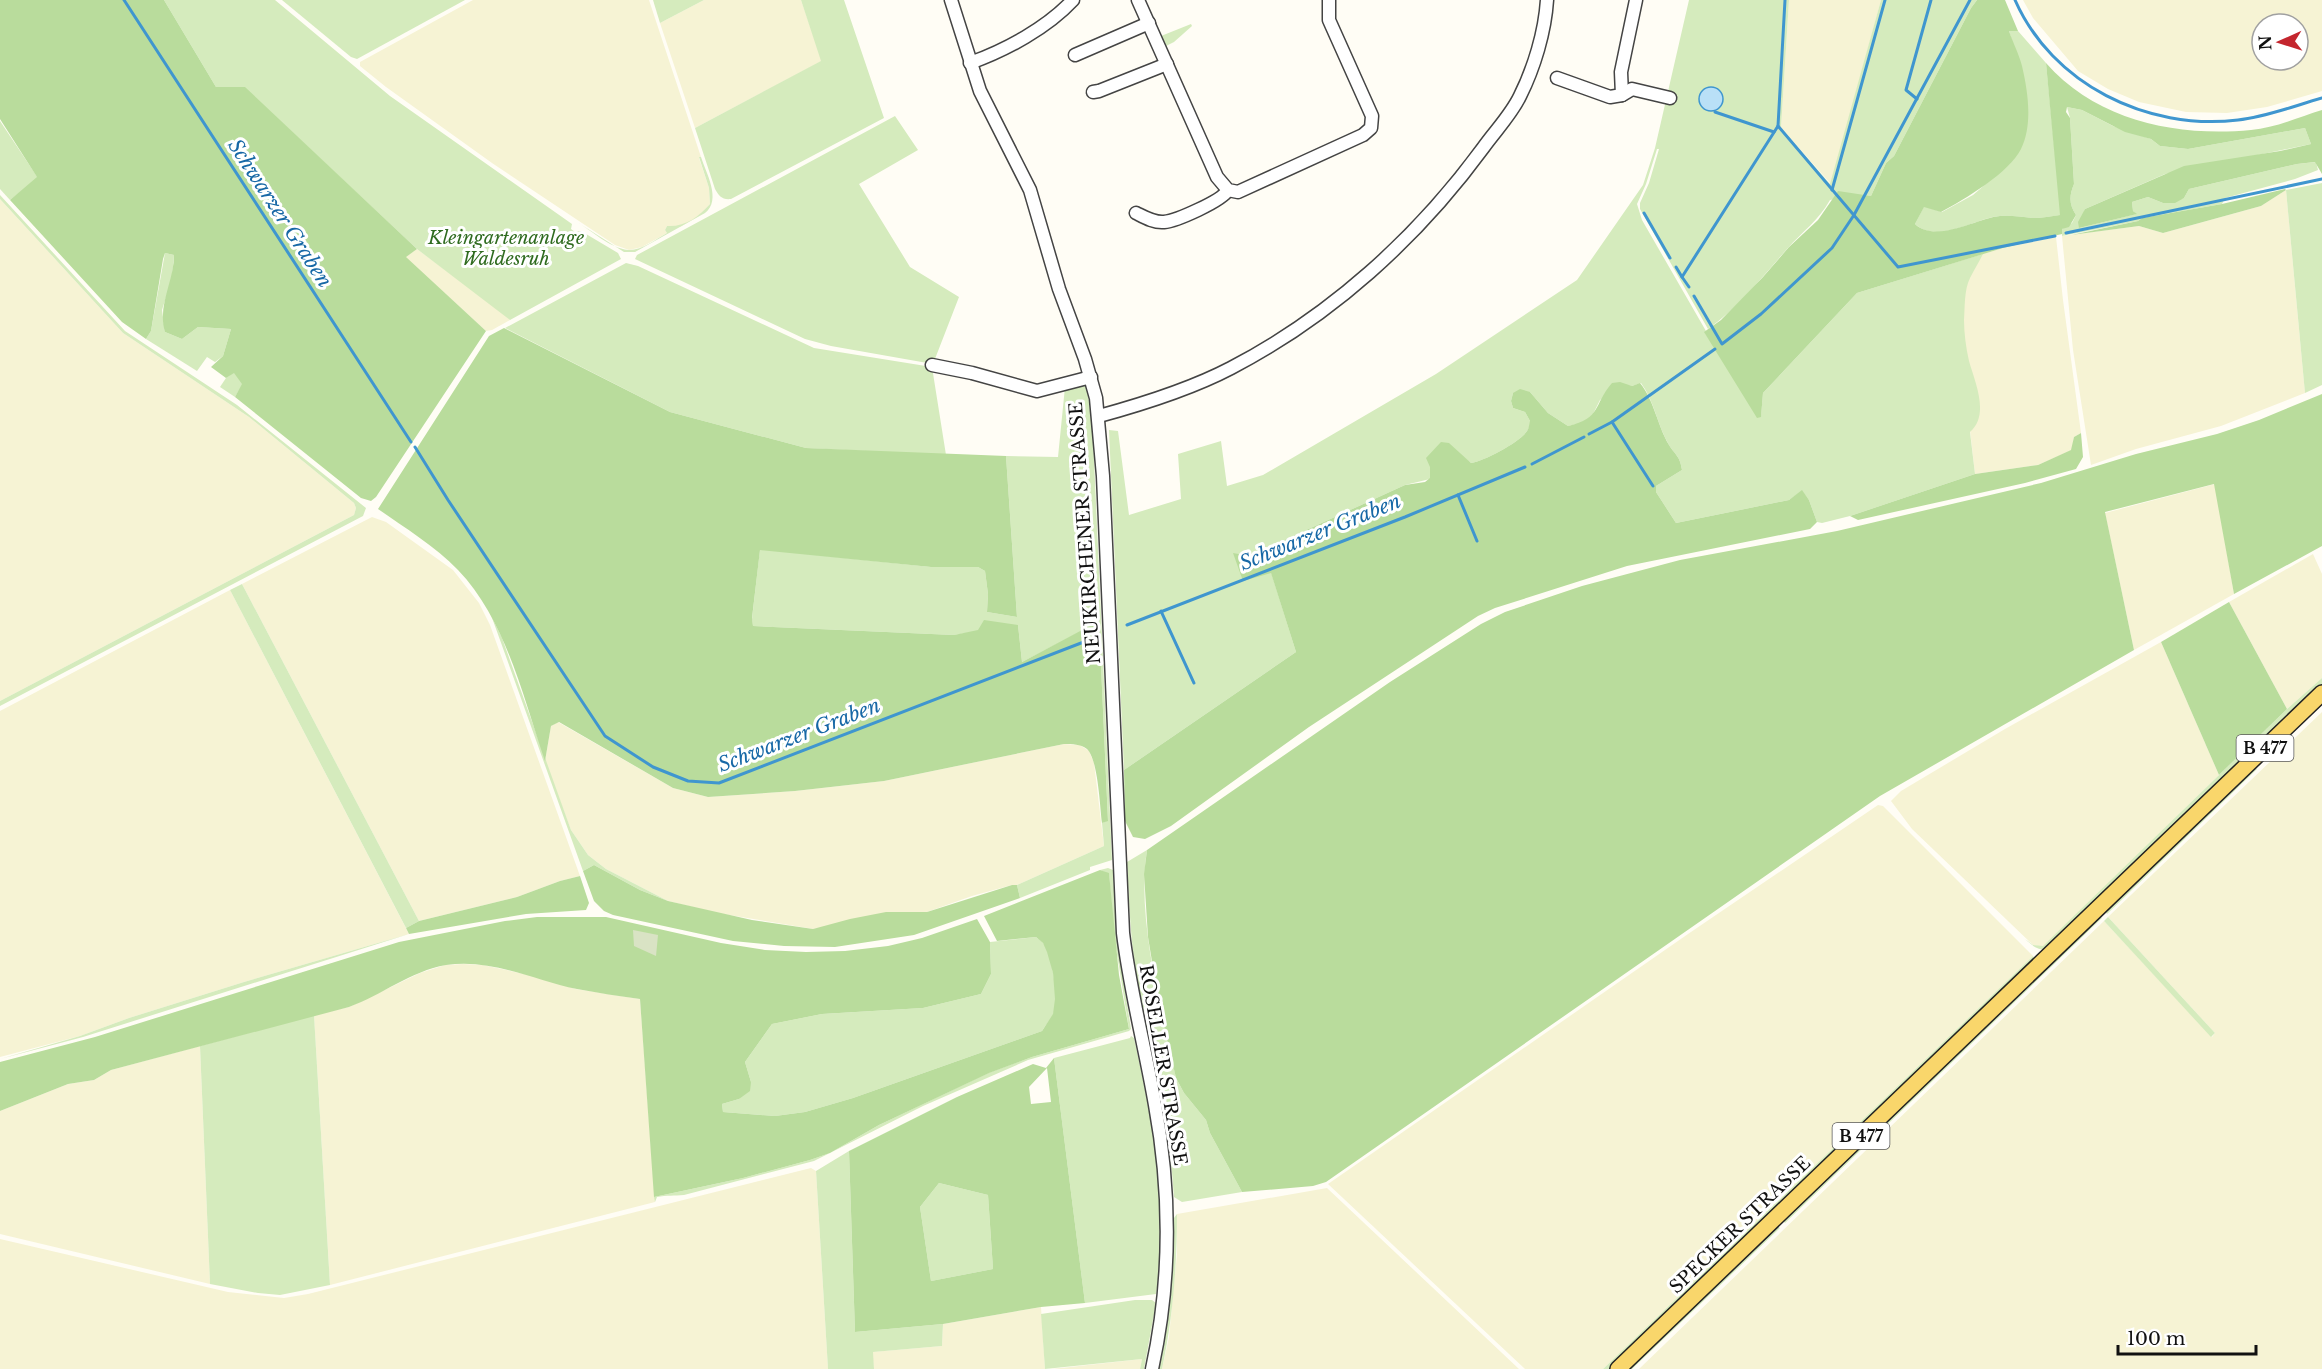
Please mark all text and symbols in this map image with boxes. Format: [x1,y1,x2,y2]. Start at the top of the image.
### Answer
north arrow [2250,12,2310,72]
text: N [2255,35,2275,51]
water label: Schwarzer Graben [223,134,337,292]
park label: Kleingartenanlage Waldesruh [427,227,584,270]
street label: NEUKIRCHENER STRASSE [1065,401,1105,665]
water label: Schwarzer Graben [1236,489,1404,575]
water label: Schwarzer Graben [714,693,884,777]
road number: B 477 [2236,735,2294,761]
street label: ROSELLER STRASSE [1134,963,1192,1167]
road number: B 477 [1832,1123,1890,1149]
street label: SPECKER STRASSE [1665,1152,1815,1298]
scale bar [2118,1318,2256,1356]
text: 100 m [2127,1328,2185,1350]

